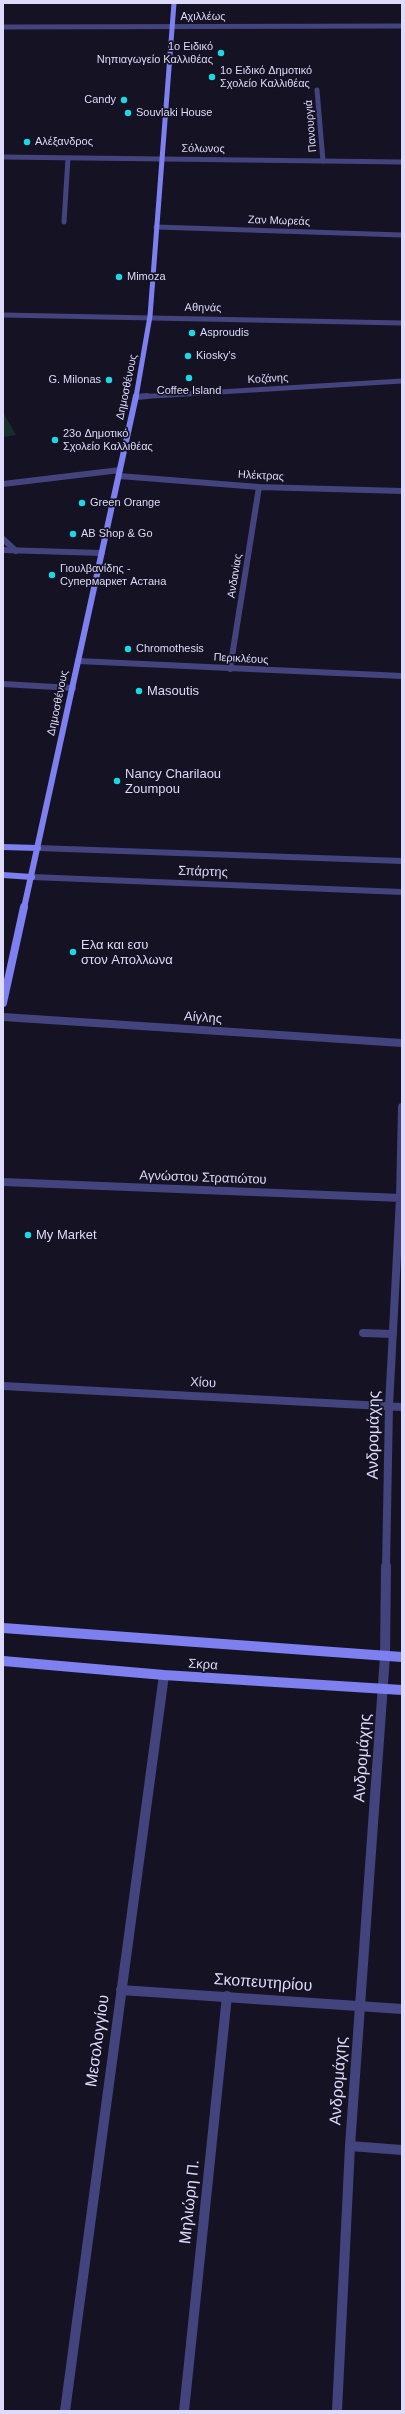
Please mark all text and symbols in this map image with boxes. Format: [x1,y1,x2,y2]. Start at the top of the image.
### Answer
street label: Αχιλλέως [180,10,226,24]
place label: 1ο Ειδικό Νηπιαγωγείο Καλλιθέας [97,40,213,66]
marker: 1ο Ειδικό Νηπιαγωγείο Καλλιθέας [216,48,226,58]
place label: 1ο Ειδικό Δημοτικό Σχολείο Καλλιθέας [220,64,312,90]
marker: 1ο Ειδικό Δημοτικό Σχολείο Καλλιθέας [207,72,217,82]
place label: Candy [84,93,116,107]
marker: Candy [119,95,129,105]
street label: Πανουργιά [302,99,320,153]
place label: Souvlaki House [136,106,212,120]
marker: Souvlaki House [123,108,133,118]
place label: Αλέξανδρος [35,135,93,149]
marker: Αλέξανδρος [22,137,32,147]
street label: Σόλωνος [181,142,225,156]
street label: Ζαν Μωρεάς [248,213,310,229]
place label: Mimoza [127,270,166,284]
marker: Mimoza [114,272,124,282]
street label: Αθηνάς [185,301,221,315]
place label: Asproudis [200,326,249,340]
marker: Asproudis [187,328,197,338]
place label: Kiosky's [196,349,236,363]
marker: Kiosky's [183,351,193,361]
street label: Δημοσθένους [114,353,140,421]
street label: Κοζάνης [247,371,289,387]
place label: G. Milonas [48,373,101,387]
marker: Coffee Island [184,373,194,383]
marker: G. Milonas [104,375,114,385]
place label: Coffee Island [157,384,221,398]
place label: 23ο Δημοτικό Σχολείο Καλλιθέας [63,427,153,453]
marker: 23ο Δημοτικό Σχολείο Καλλιθέας [50,435,60,445]
street label: Ηλέκτρας [238,468,284,484]
place label: Green Orange [90,496,160,510]
marker: Green Orange [77,498,87,508]
place label: AB Shop & Go [81,527,153,541]
marker: AB Shop & Go [68,529,78,539]
street label: Ανδανiας [225,553,245,599]
place label: Γιουλβανίδης - Супермаркет Астана [60,562,166,588]
marker: Γιουλβανίδης - Супермаркет Астана [47,570,57,580]
place label: Chromothesis [136,642,204,656]
marker: Chromothesis [123,644,133,654]
street label: Περικλέους [213,651,269,667]
street label: Δημοσθένους [45,669,71,737]
place label: Masoutis [147,683,199,699]
marker: Masoutis [134,686,144,696]
place label: Nancy Charilaou Zoumpou [125,766,221,797]
marker: Nancy Charilaou Zoumpou [112,776,122,786]
street label: Σπάρτης [178,863,228,881]
place label: Ελα και εσυ στον Απολλωνα [81,937,173,968]
marker: Ελα και εσυ στον Απολλωνα [68,947,78,957]
street label: Αίγλης [183,1009,223,1027]
street label: Αγνώστου Στρατιώτου [139,1168,267,1188]
place label: My Market [36,1227,97,1243]
marker: My Market [23,1230,33,1240]
street label: Χίου [190,1375,216,1391]
street label: Ανδρομάχης [364,1390,384,1480]
street label: Σκρα [188,1656,218,1674]
street label: Ανδρομάχης [350,1713,376,1803]
street label: Σκοπευτηρίου [213,1970,313,1996]
street label: Μεσολογγίου [82,1994,114,2088]
street label: Ανδρομάχης [326,2036,352,2126]
street label: Μηλιώρη Π. [176,2159,204,2245]

